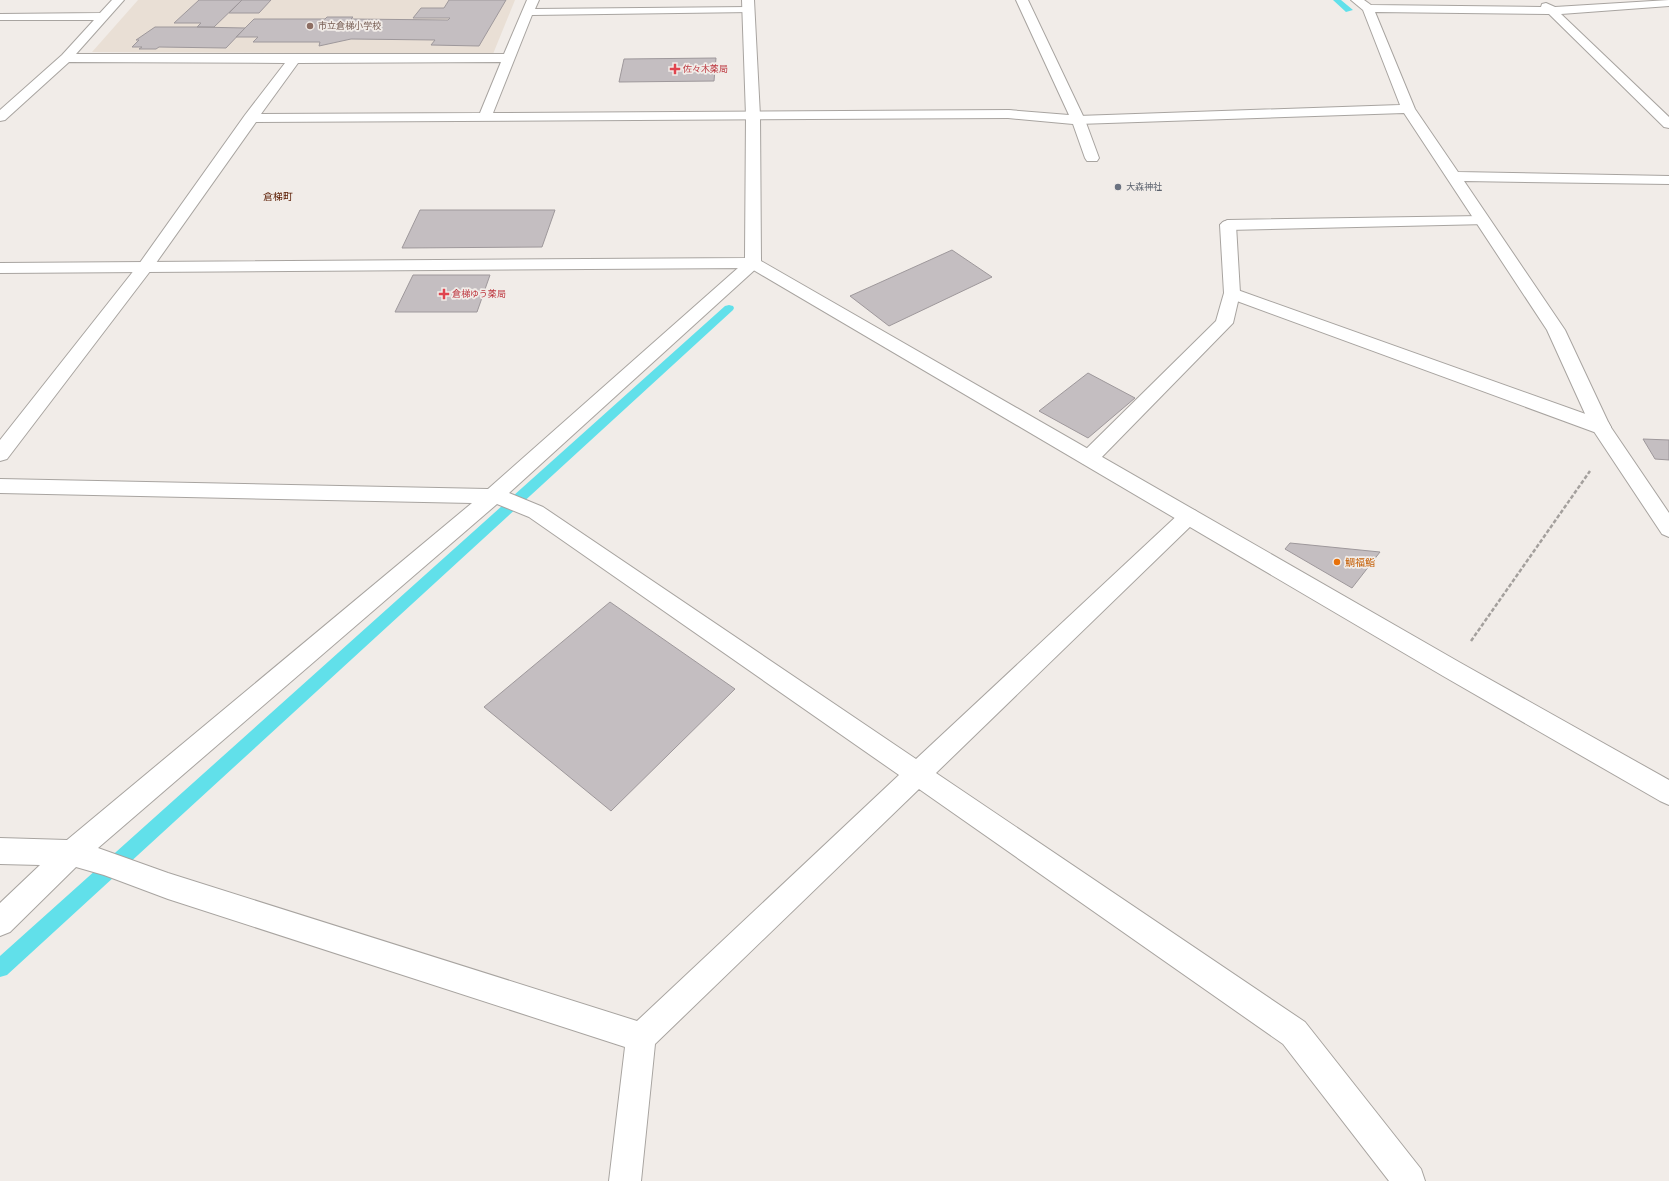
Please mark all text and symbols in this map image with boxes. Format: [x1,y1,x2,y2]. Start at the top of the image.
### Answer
marker: 市立倉梯小学校 [305,21,315,31]
place label: 市立倉梯小学校 [318,21,381,31]
marker: 佐々木薬局 [670,64,680,74]
place label: 佐々木薬局 [682,64,728,74]
marker: 大森神社 [1113,182,1123,192]
place label: 大森神社 [1126,182,1162,192]
district label: 倉梯町 [263,191,293,202]
marker: 倉梯ゆう薬局 [439,289,449,299]
place label: 倉梯ゆう薬局 [452,289,506,299]
marker: 鯛福鮨 [1332,557,1342,567]
place label: 鯛福鮨 [1345,557,1375,568]

